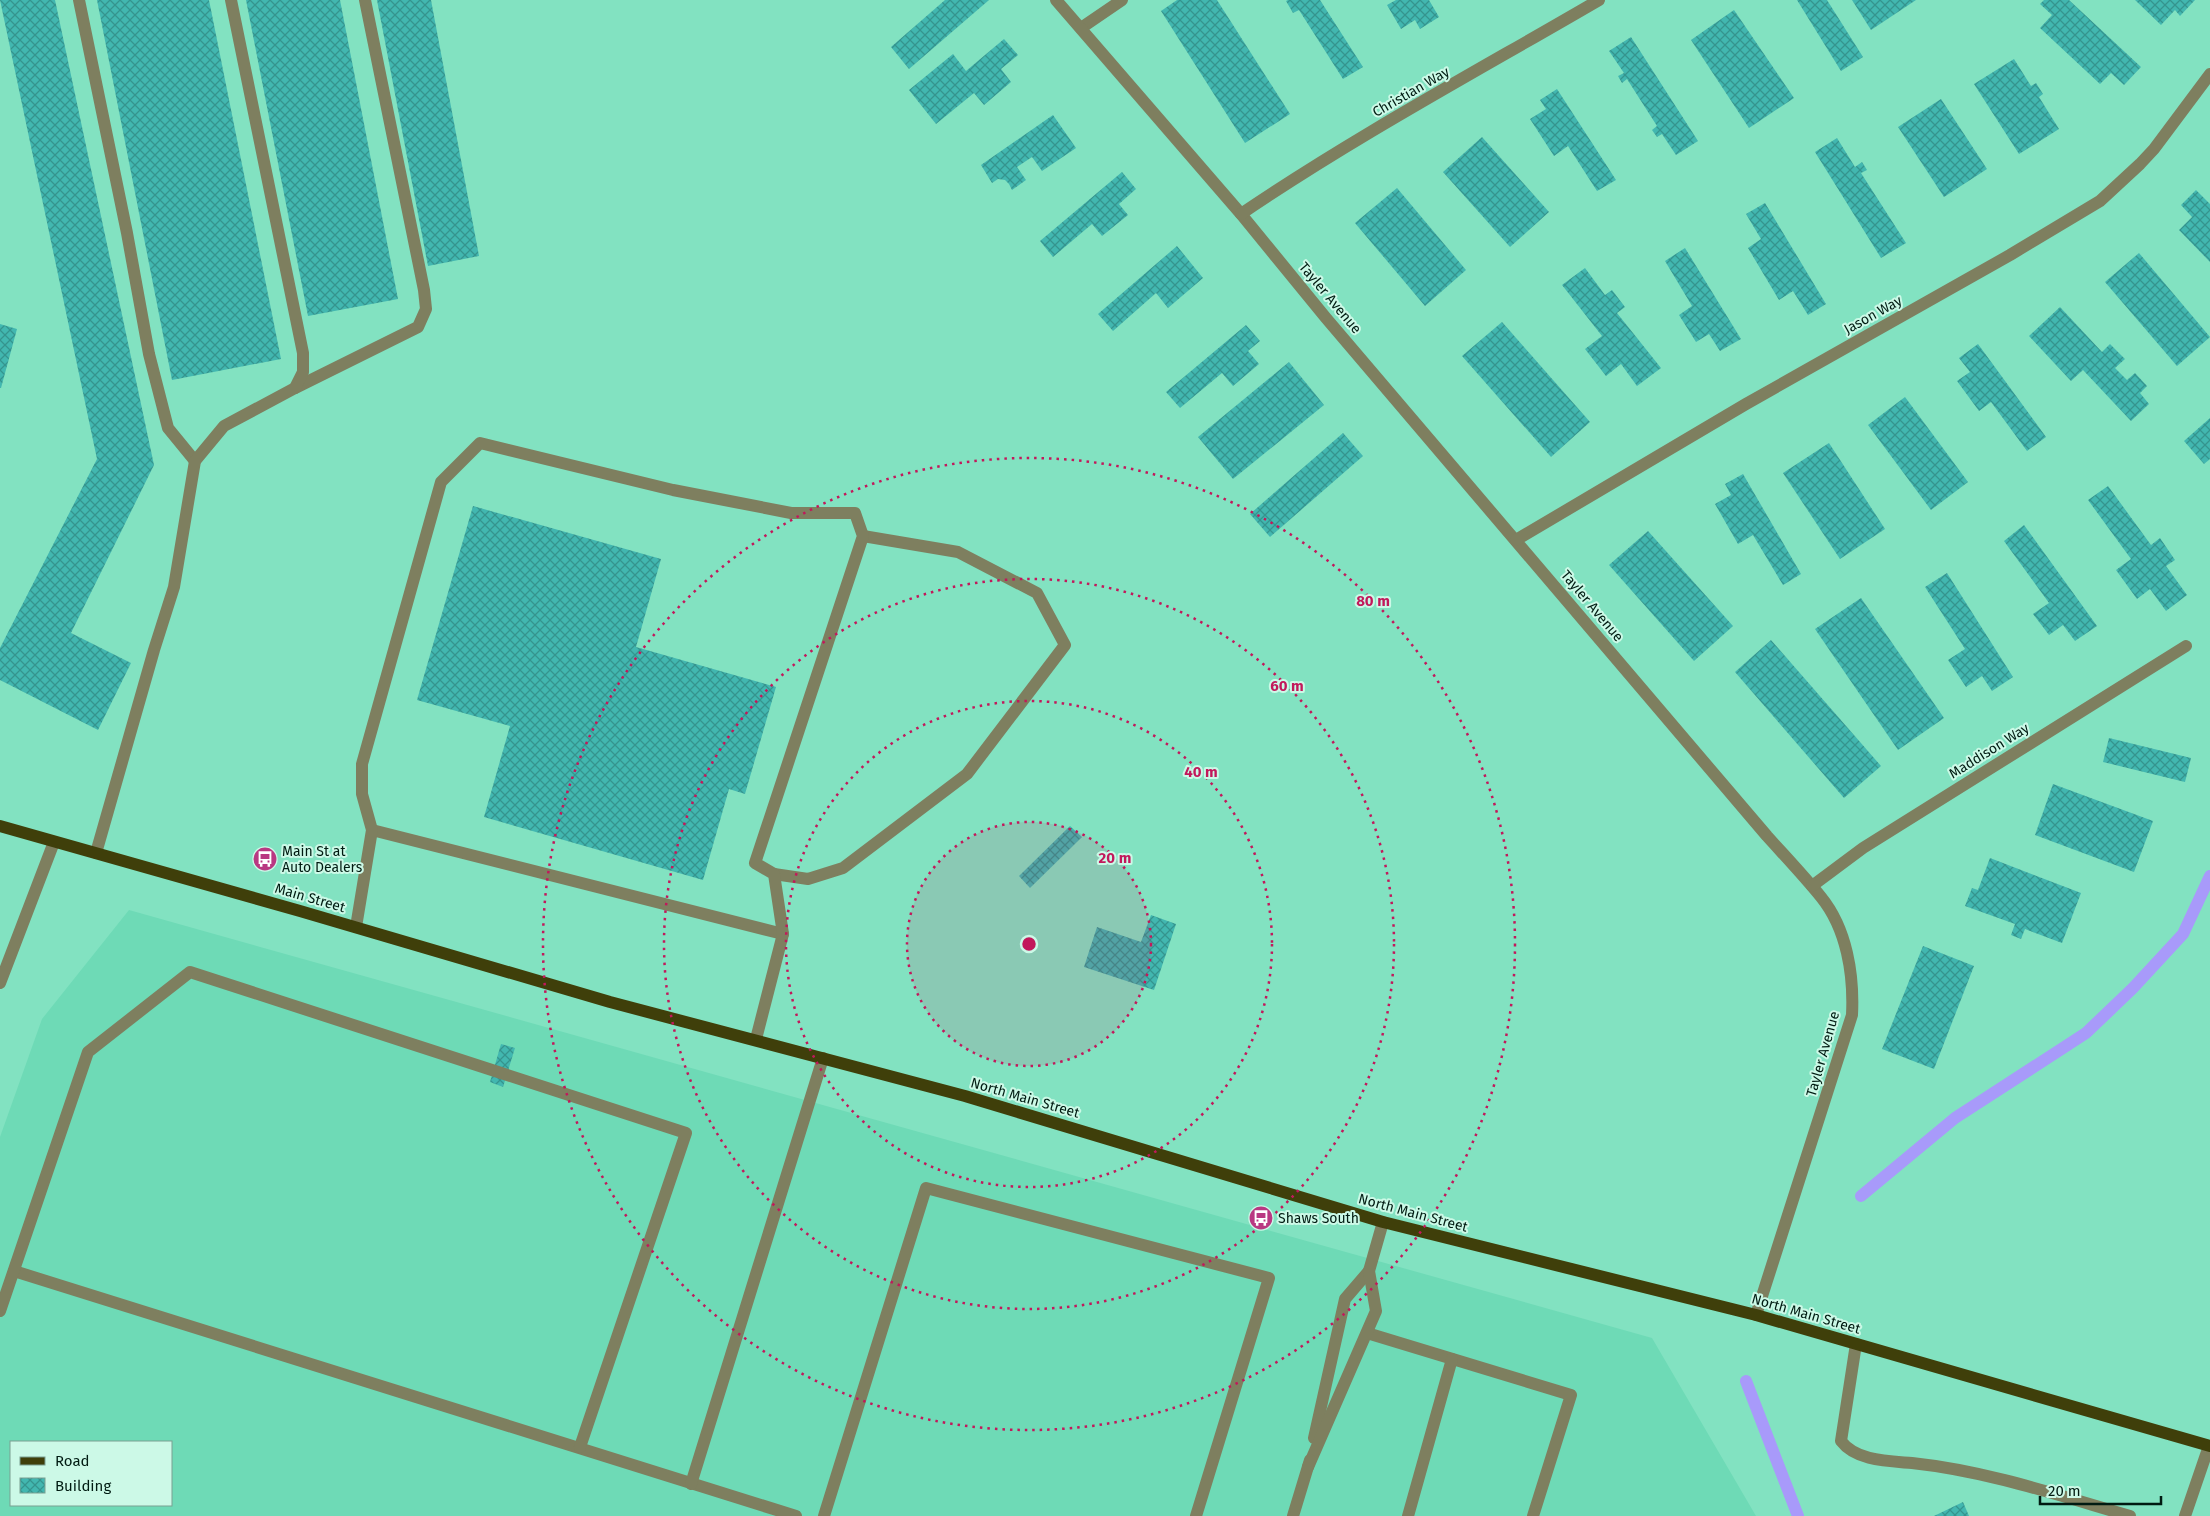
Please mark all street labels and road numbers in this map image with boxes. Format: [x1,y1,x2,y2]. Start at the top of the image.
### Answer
street label: Christian Way [1370,63,1452,121]
street label: Tayler Avenue [1295,259,1365,337]
street label: Jason Way [1841,292,1905,338]
street label: Tayler Avenue [1557,567,1627,645]
street label: Maddison Way [1946,720,2032,782]
street label: Main Street [273,880,348,916]
street label: Tayler Avenue [1803,1009,1843,1099]
street label: North Main Street [969,1074,1082,1122]
street label: North Main Street [1356,1190,1470,1236]
street label: North Main Street [1750,1290,1863,1338]

